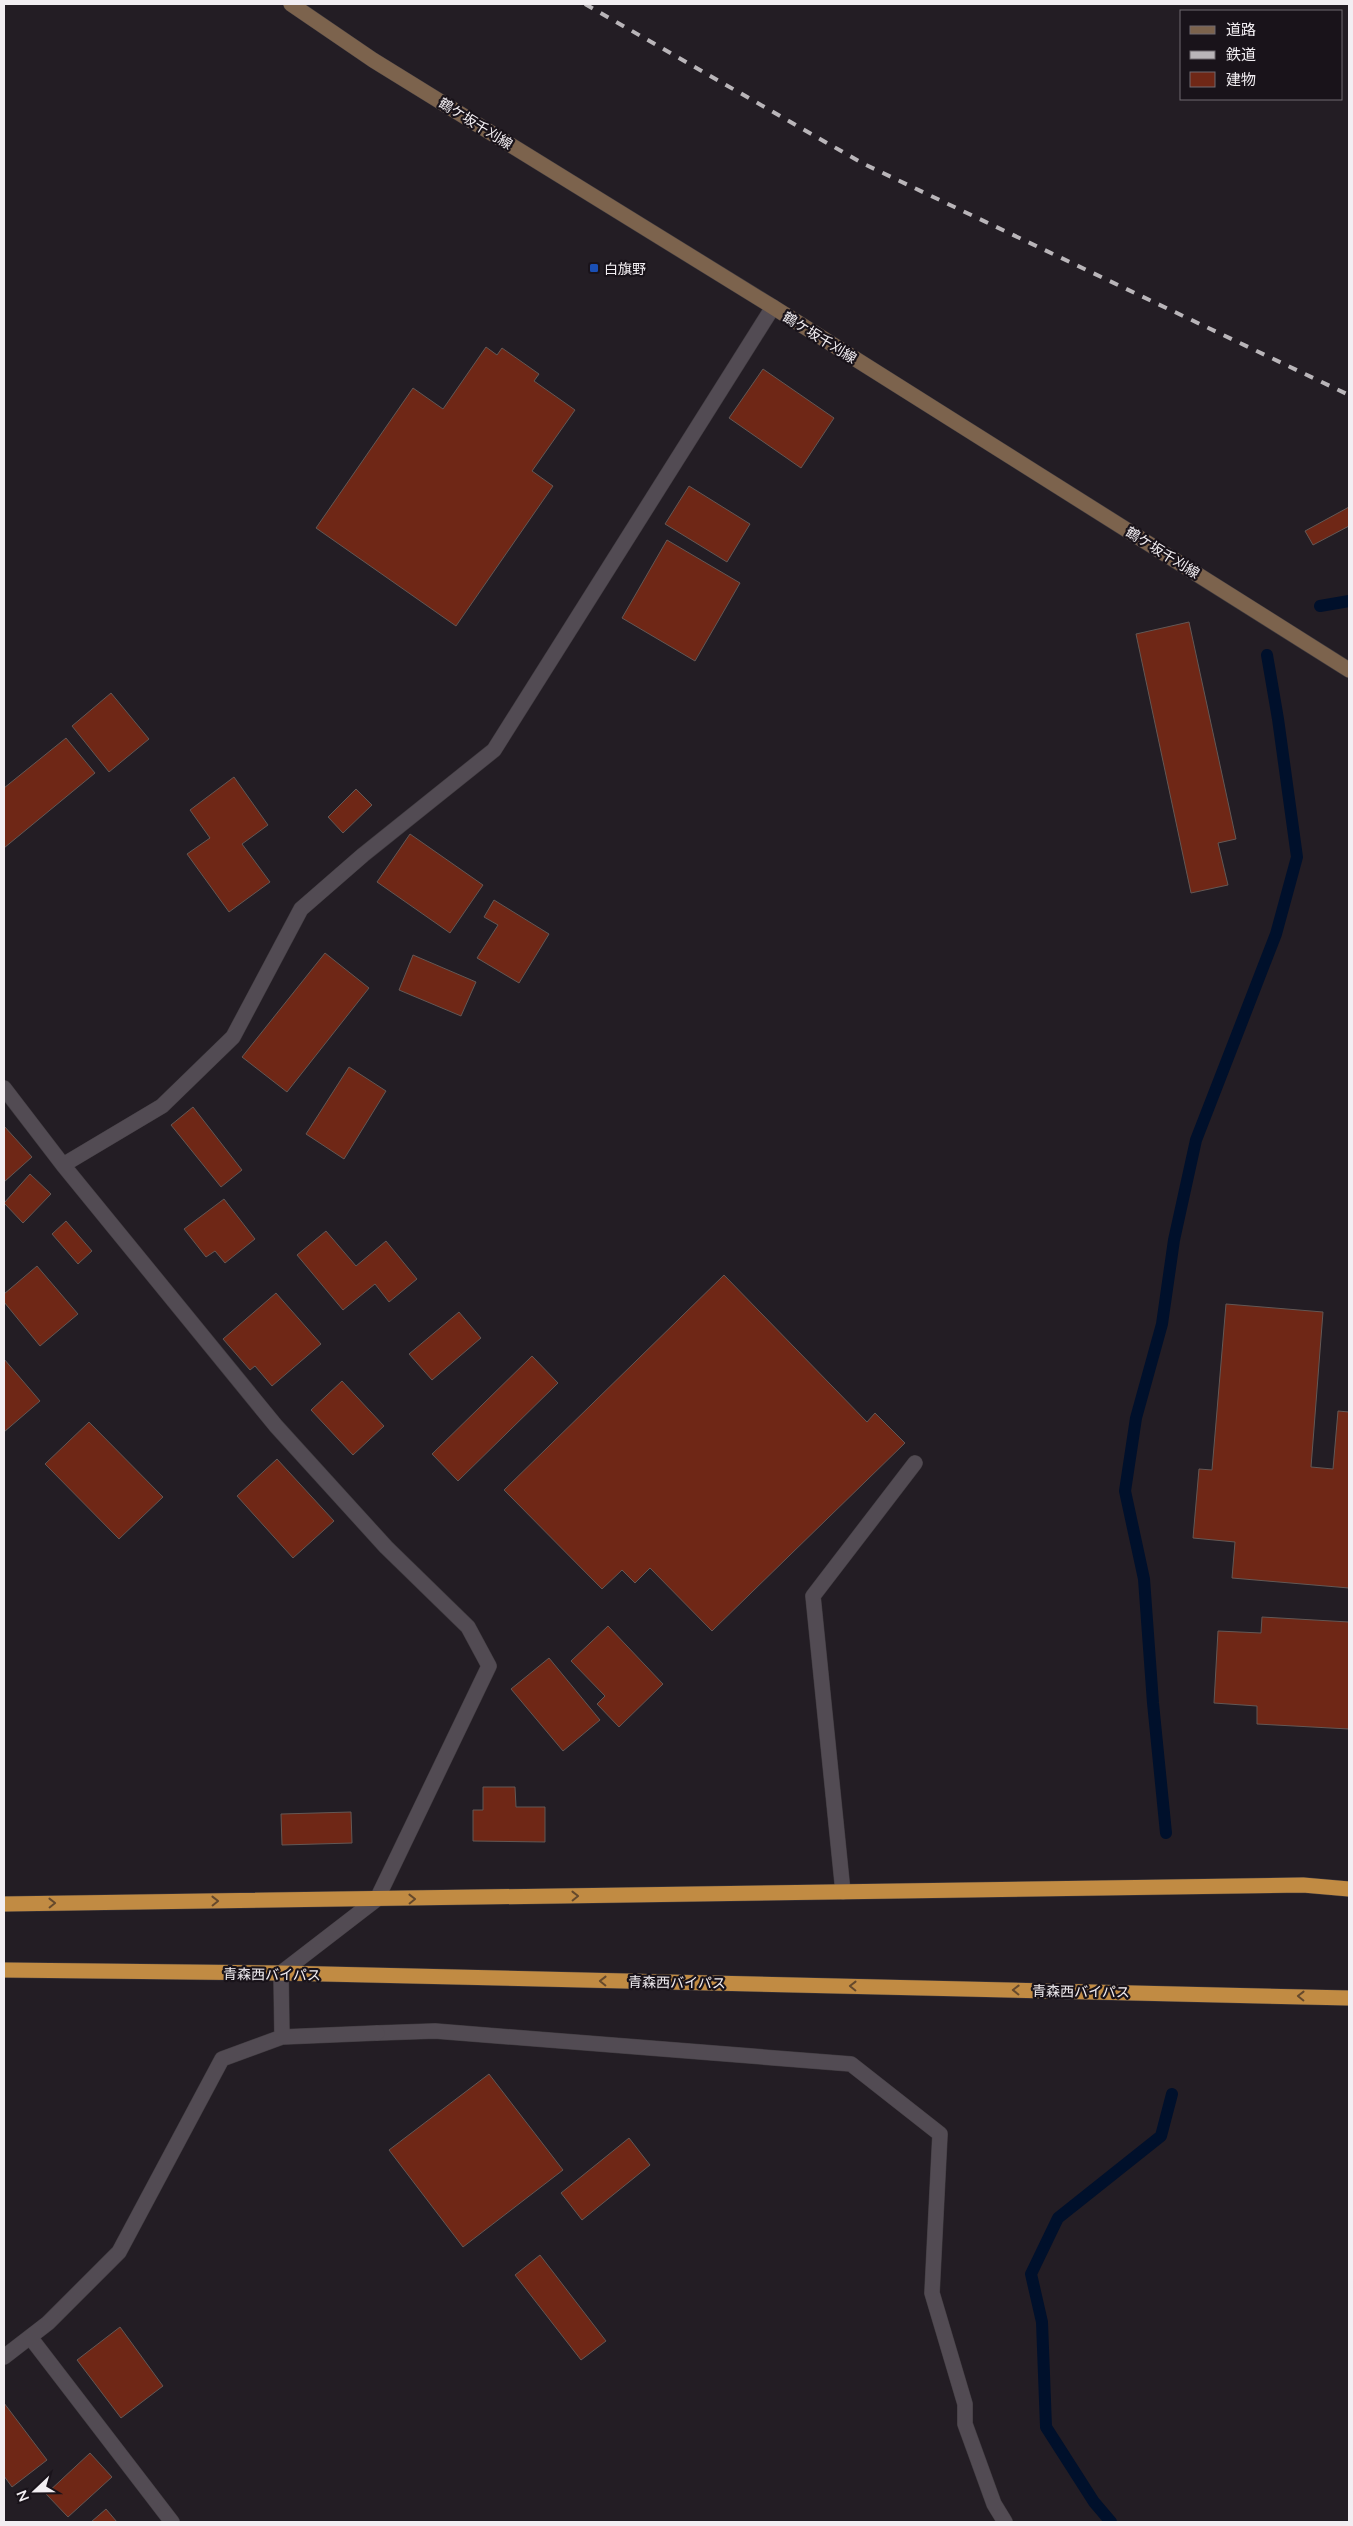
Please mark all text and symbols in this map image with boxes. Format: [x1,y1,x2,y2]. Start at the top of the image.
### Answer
legend [1180,10,1343,100]
text: 道路 [1226,20,1256,38]
text: 鉄道 [1226,45,1256,63]
text: 建物 [1226,70,1256,88]
street label: 鶴ケ坂千刈線 [436,94,516,152]
place label: 白旗野 [604,260,646,277]
marker: 白旗野 [588,262,600,274]
street label: 鶴ケ坂千刈線 [780,308,860,366]
street label: 鶴ケ坂千刈線 [1123,523,1203,581]
one-way arrow [572,1891,579,1901]
one-way arrow [409,1894,417,1904]
one-way arrow [212,1896,219,1906]
one-way arrow [49,1898,57,1908]
street label: 青森西バイパス [223,1965,321,1983]
street label: 青森西バイパス [628,1973,726,1991]
one-way arrow [599,1975,607,1986]
one-way arrow [849,1981,856,1991]
street label: 青森西バイパス [1032,1982,1130,2000]
one-way arrow [1011,1985,1019,1995]
one-way arrow [1296,1991,1304,2001]
north arrow [10,2466,60,2516]
text: N [13,2488,32,2504]

